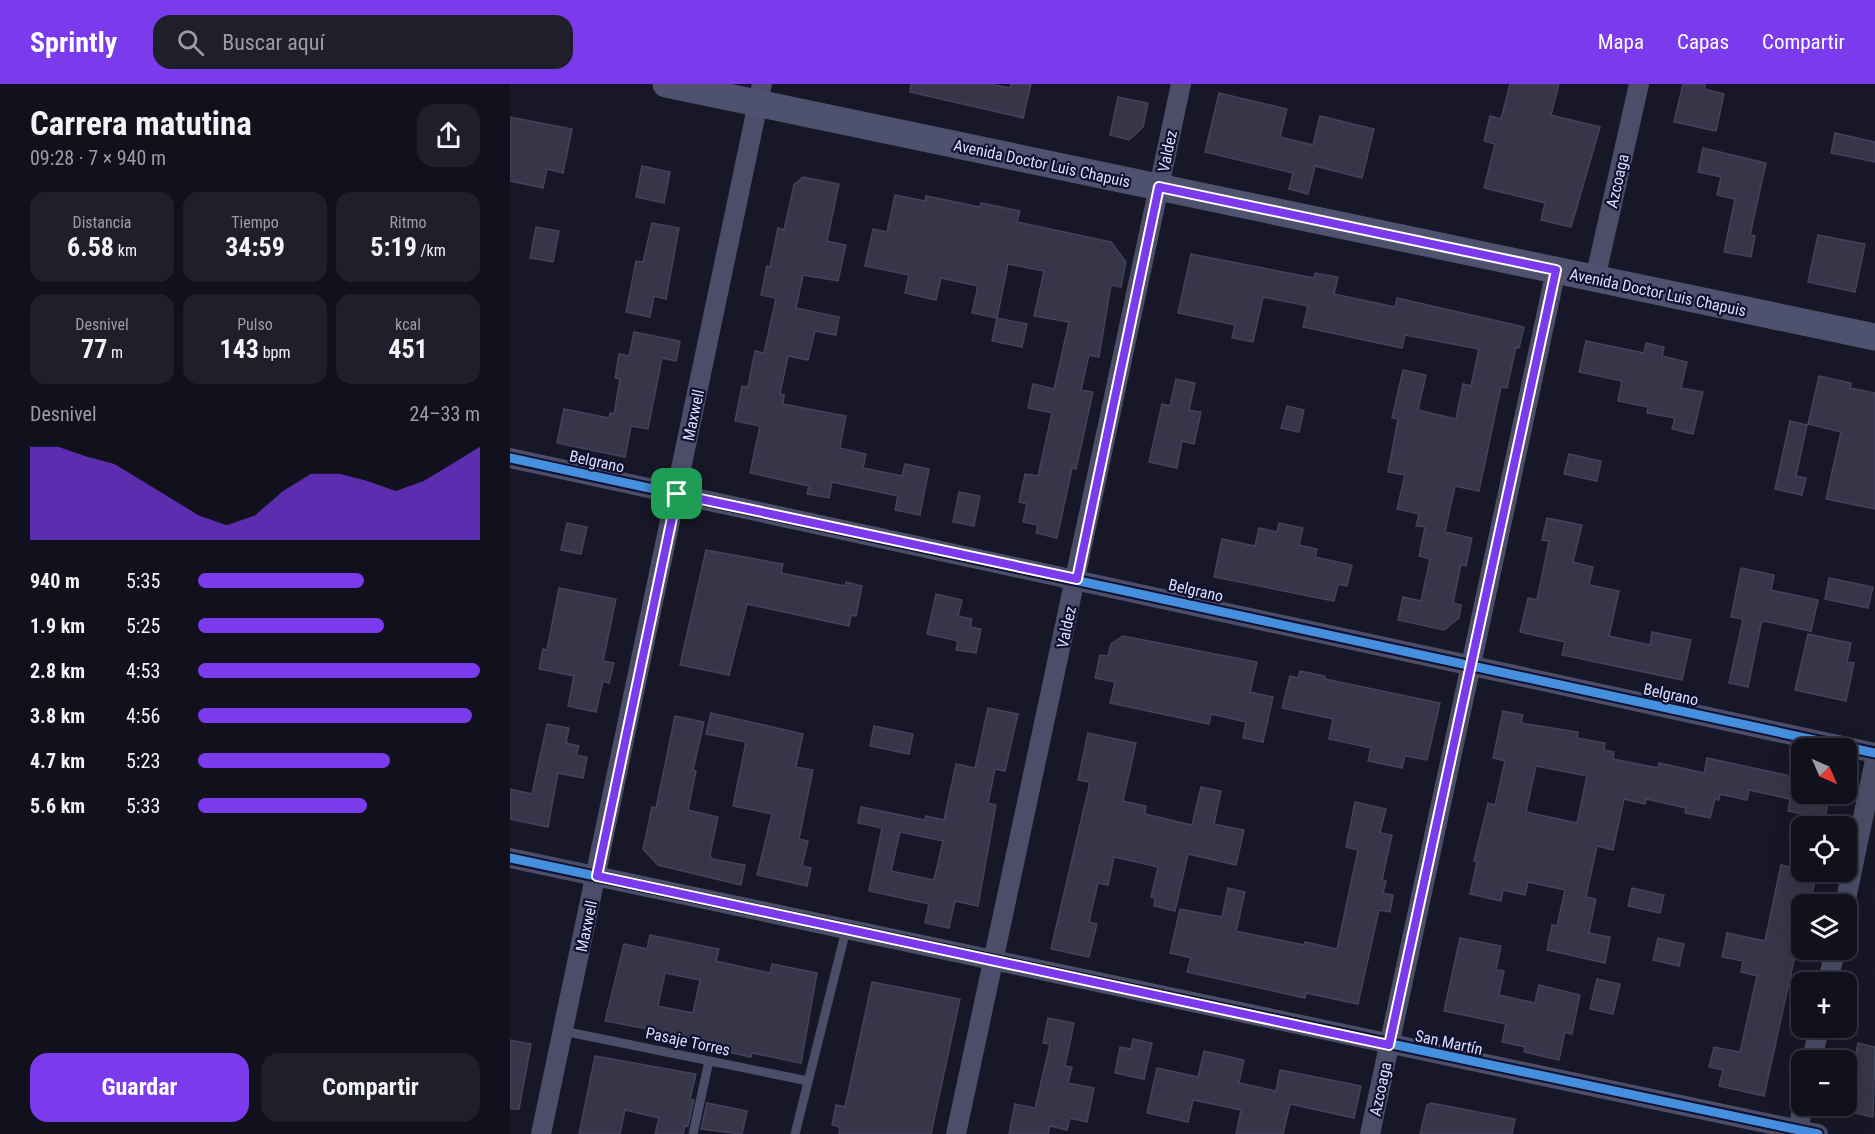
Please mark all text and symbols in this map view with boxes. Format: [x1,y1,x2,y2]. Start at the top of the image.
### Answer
search box [153,15,573,69]
text: Sprintly [30,26,117,59]
icon: search [174,26,207,59]
text: Buscar aquí [222,30,325,55]
text: Mapa [1598,30,1644,54]
text: Capas [1677,30,1729,54]
text: Compartir [1762,30,1845,54]
text: Carrera matutina [30,104,252,143]
button: share [417,104,480,167]
street label: Valdez [1154,128,1181,174]
street label: Avenida Doctor Luis Chapuis [952,135,1132,192]
text: 09:28 · 7 × 940 m [30,146,166,170]
street label: Azcoaga [1602,152,1633,210]
text: Distancia [73,213,131,232]
text: Tiempo [231,213,279,232]
text: Ritmo [390,213,426,232]
text: 6.58 [67,232,114,262]
text: 34:59 [225,232,285,262]
text: 5:19 [370,232,417,262]
text: km [114,241,137,260]
text: /km [417,241,446,260]
street label: Avenida Doctor Luis Chapuis [1568,264,1748,321]
text: Desnivel [75,315,129,334]
text: Pulso [237,315,273,334]
text: kcal [395,315,421,334]
text: 77 [81,334,107,364]
text: 143 [220,334,259,364]
text: 451 [388,334,428,364]
text: m [107,343,123,362]
text: bpm [259,343,290,362]
street label: Maxwell [679,388,708,443]
text: Desnivel [30,402,97,426]
text: 24–33 m [409,402,480,426]
street label: Belgrano [568,446,626,477]
pin [651,468,702,519]
icon: arrive [660,477,693,510]
text: 940 m [30,569,80,593]
text: 5:35 [126,569,160,593]
street label: Belgrano [1167,575,1225,606]
street label: Valdez [1053,604,1080,650]
text: 1.9 km [30,614,85,638]
text: 5:25 [126,614,160,638]
text: 2.8 km [30,659,85,683]
text: 4:53 [126,659,160,683]
street label: Belgrano [1642,679,1700,710]
text: 3.8 km [30,704,85,728]
text: 4:56 [126,704,160,728]
north arrow [1791,738,1857,804]
map controls [1791,738,1857,1116]
text: 4.7 km [30,749,85,773]
text: 5:23 [126,749,160,773]
text: 5.6 km [30,794,85,818]
text: 5:33 [126,794,160,818]
button: locate [1791,816,1857,882]
button: layers [1791,894,1857,960]
street label: Maxwell [572,899,601,954]
button: + [1791,972,1857,1038]
street label: Pasaje Torres [644,1023,732,1060]
street label: San Martín [1413,1026,1484,1059]
button: − [1791,1050,1857,1116]
button: Guardar [30,1053,249,1122]
button: Compartir [261,1053,480,1122]
street label: Azcoaga [1365,1060,1395,1118]

